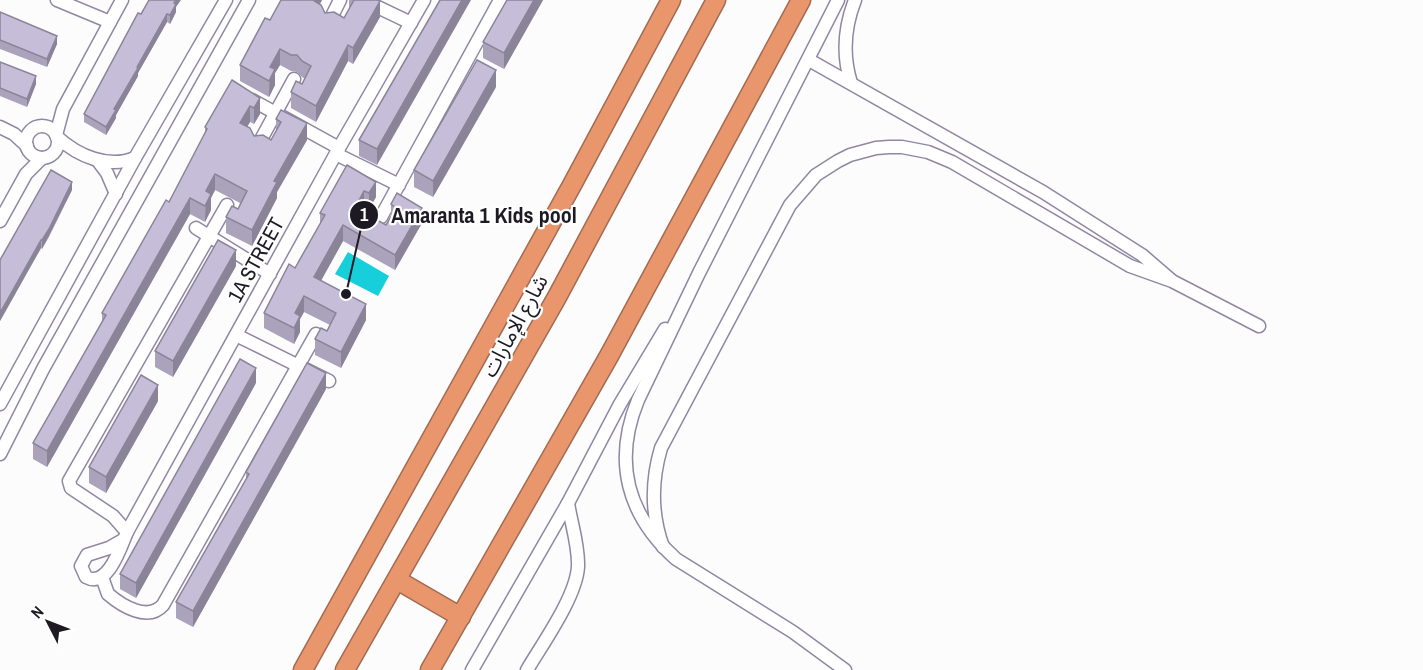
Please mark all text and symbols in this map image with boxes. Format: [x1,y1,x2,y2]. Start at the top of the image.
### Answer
callout: Amaranta 1 Kids pool [349,195,589,235]
text: Amaranta 1 Kids pool [391,200,577,230]
text: 1 [360,202,369,227]
street label: 1A STREET [220,212,291,307]
street label: شارع الإمارات [474,269,556,383]
north arrow [18,592,78,652]
text: N [26,601,48,623]

